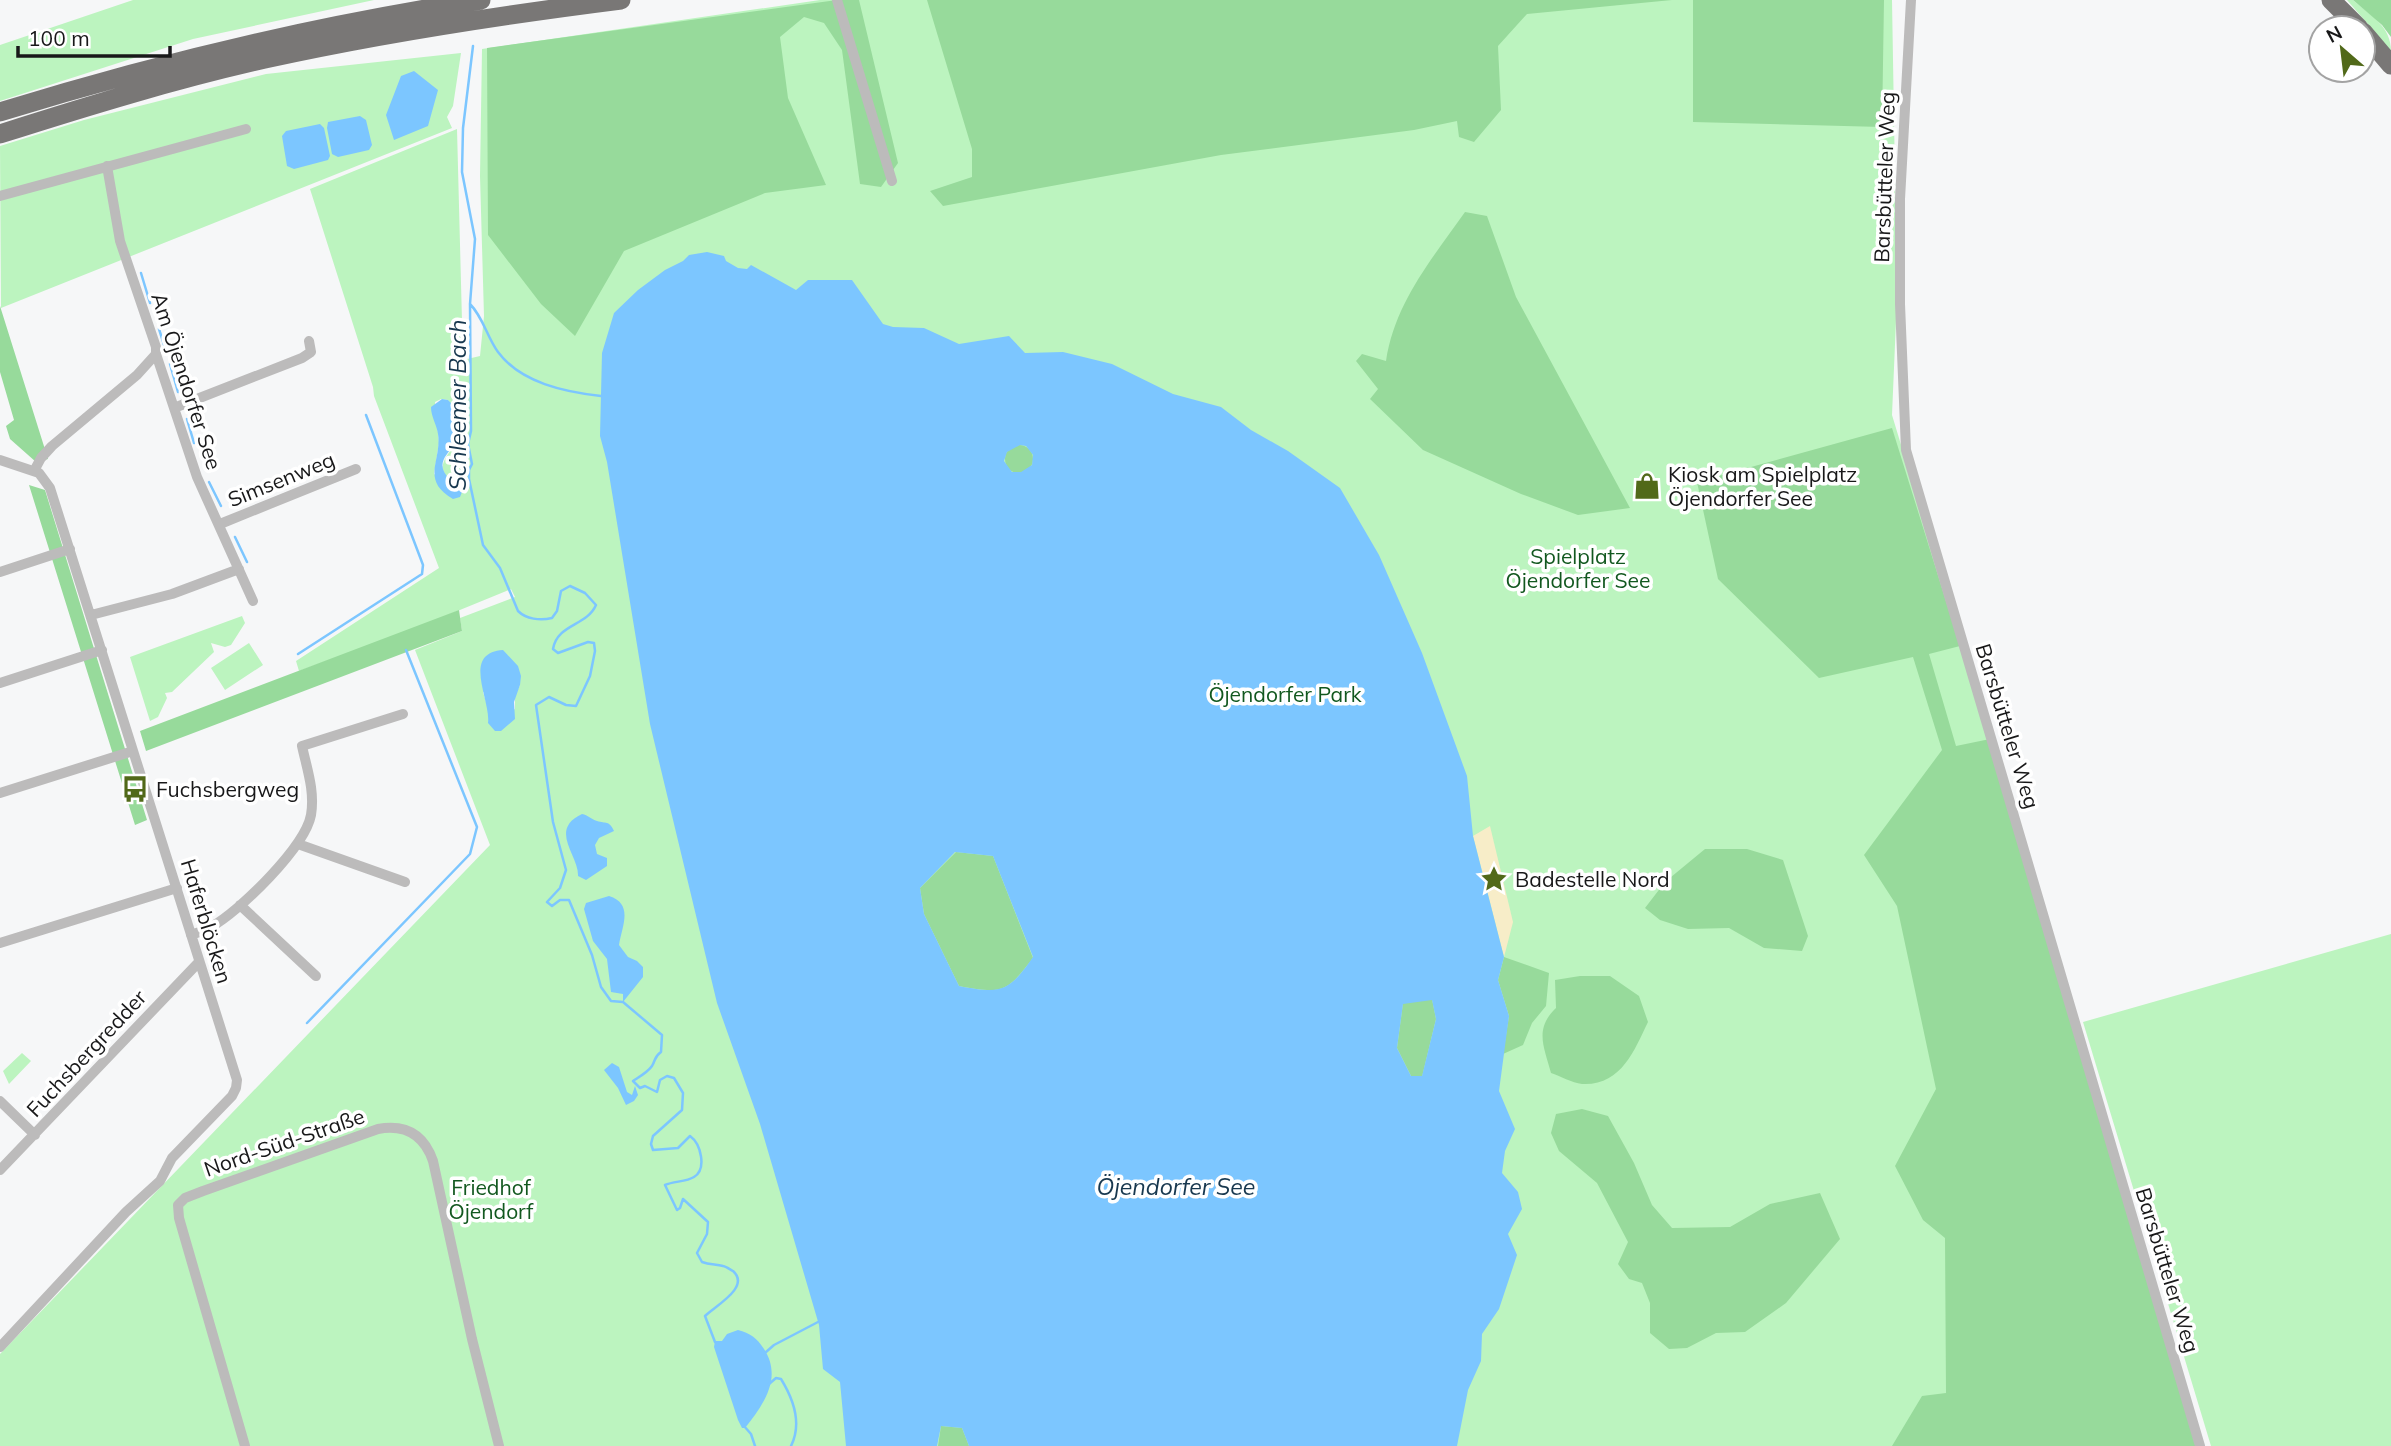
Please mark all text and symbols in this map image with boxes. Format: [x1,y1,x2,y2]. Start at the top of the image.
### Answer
scale bar [18,14,170,58]
north arrow [2307,14,2377,84]
text: N [2322,20,2346,48]
text: 100 m [28,25,90,51]
street label: Barsbütteler Weg [1868,91,1900,263]
street label: Am Öjendorfer See [146,289,228,473]
water label: Schleemer Bach [443,319,472,491]
street label: Simsenweg [224,446,338,512]
place label: Kiosk am Spielplatz Öjendorfer See [1668,461,1857,511]
shop icon: Kiosk am Spielplatz Öjendorfer See [1632,471,1662,501]
park label: Spielplatz Öjendorfer See [1506,543,1650,593]
street label: Barsbütteler Weg [1971,640,2045,812]
park label: Öjendorfer Park [1208,681,1362,707]
bus stop icon: Fuchsbergweg [120,774,150,804]
place label: Fuchsbergweg [156,776,299,802]
street label: Haferblöcken [176,856,238,986]
place icon: Badestelle Nord [1479,864,1509,894]
place label: Badestelle Nord [1515,866,1670,892]
street label: Fuchsbergredder [21,984,152,1122]
street label: Nord-Süd-Straße [200,1102,368,1182]
water label: Öjendorfer See [1097,1172,1255,1201]
park label: Friedhof Öjendorf [449,1174,534,1224]
street label: Barsbütteler Weg [2131,1184,2205,1356]

